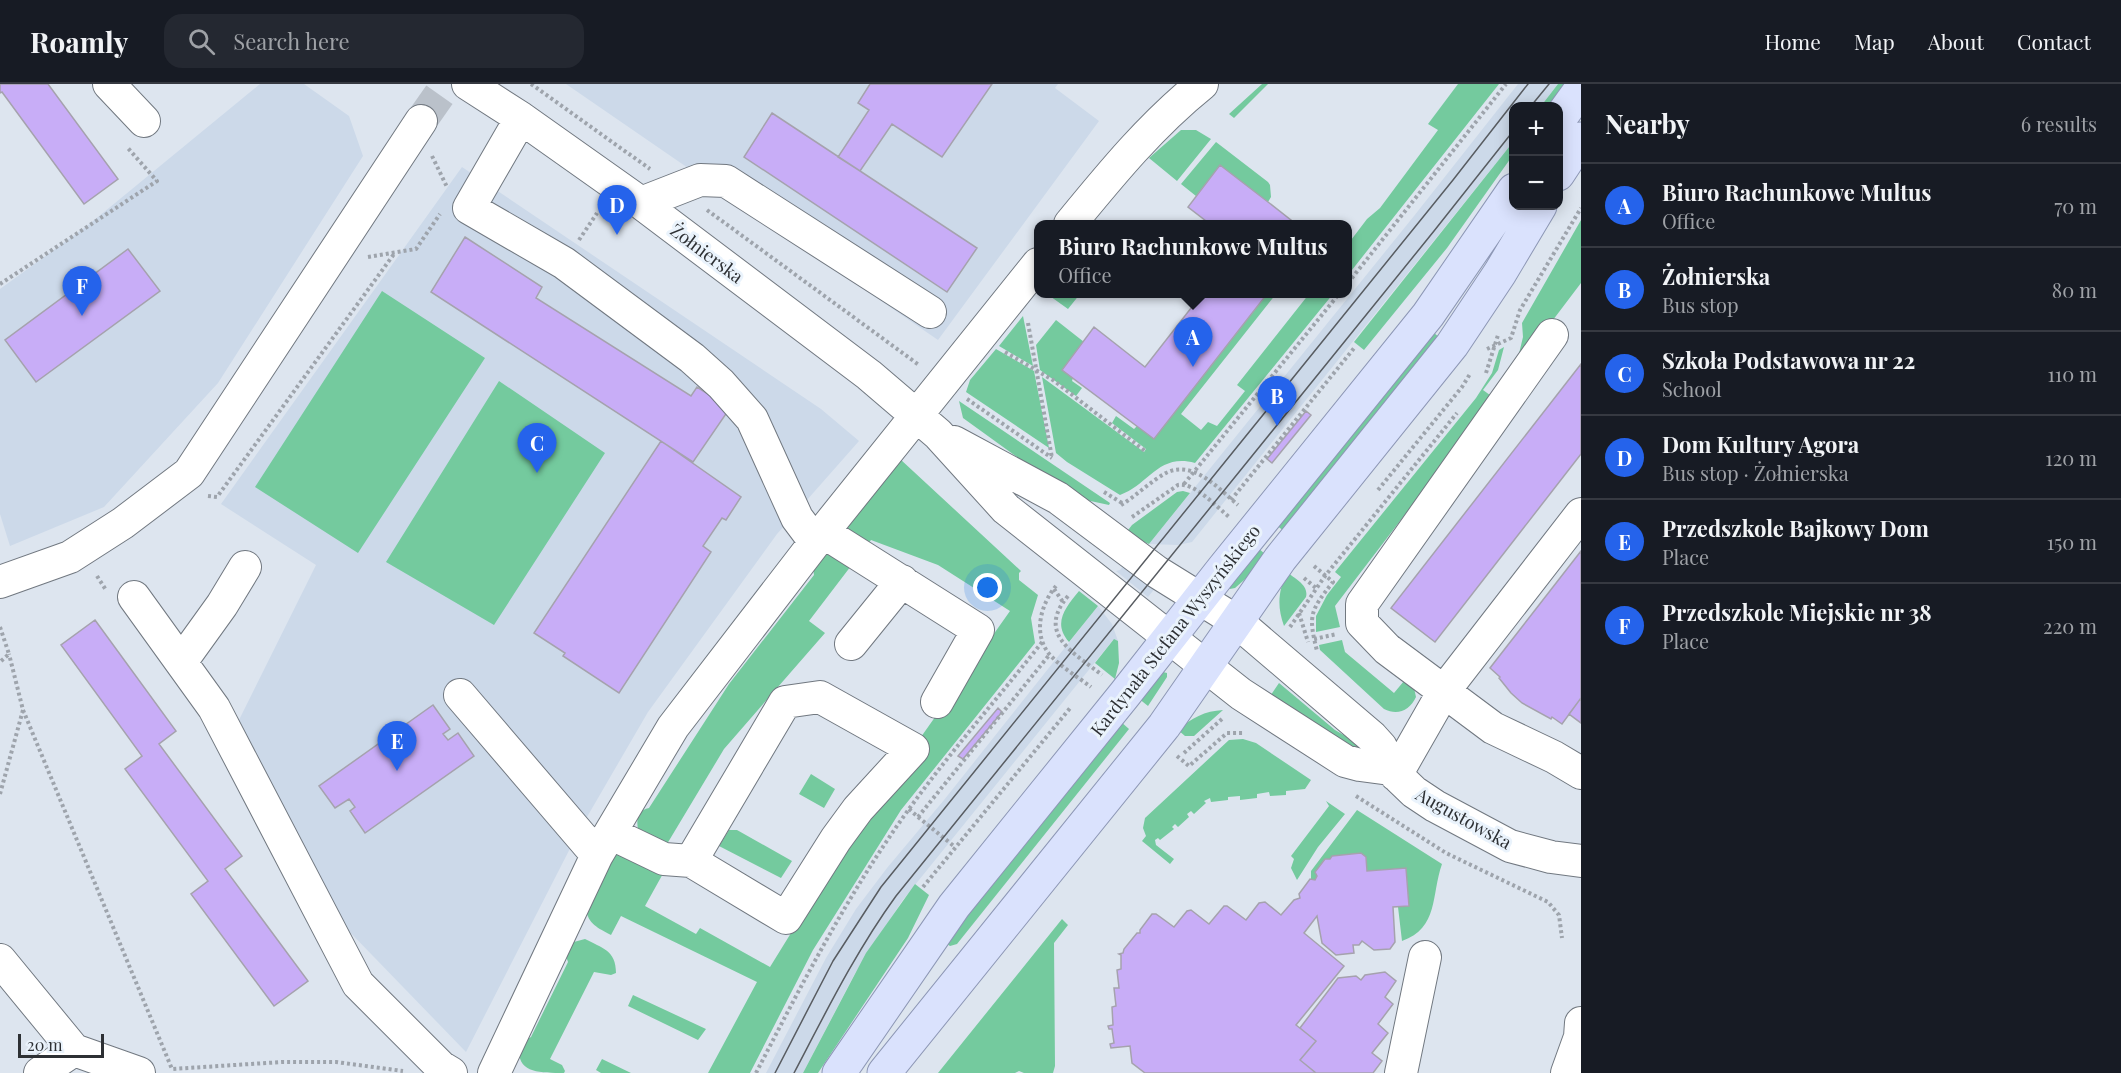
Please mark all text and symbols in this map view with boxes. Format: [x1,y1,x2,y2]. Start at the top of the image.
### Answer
search box [164,14,584,68]
text: Roamly [30,23,128,60]
icon: search [185,25,218,58]
text: Search here [233,26,350,56]
text: Home [1765,27,1821,55]
text: Map [1854,27,1895,55]
text: About [1928,27,1984,55]
text: Contact [2017,27,2091,55]
map controls [1509,102,1563,210]
button: + [1509,102,1563,156]
text: Nearby [1605,106,1690,141]
text: 6 results [2021,110,2097,137]
button: − [1509,156,1563,210]
text: Biuro Rachunkowe Multus [1662,177,1932,207]
pin: D [598,186,636,235]
text: A [1618,192,1631,219]
text: 70 m [2054,192,2097,219]
text: Office [1662,207,1715,234]
street label: Żołnierska [666,218,748,288]
popup [1034,220,1352,298]
text: Biuro Rachunkowe Multus [1058,231,1328,261]
text: Office [1058,261,1112,288]
text: Żołnierska [1662,261,1770,291]
pin: F [62,266,101,316]
text: B [1618,276,1631,303]
text: 80 m [2052,276,2097,303]
text: Bus stop [1662,291,1739,318]
pin: A [1174,318,1212,367]
text: Szkoła Podstawowa nr 22 [1662,345,1915,375]
text: C [1617,360,1632,387]
text: 110 m [2047,360,2097,387]
text: School [1662,375,1722,402]
pin: B [1258,376,1296,426]
pin: C [518,424,556,473]
text: Dom Kultury Agora [1662,429,1859,459]
text: D [1617,444,1632,471]
text: 120 m [2045,444,2097,471]
text: Bus stop · Żołnierska [1662,459,1849,486]
text: Przedszkole Bajkowy Dom [1662,513,1929,543]
street label: Kardynała Stefana Wyszyńskiego [1085,519,1265,741]
text: E [1618,528,1631,555]
text: 150 m [2047,528,2097,555]
text: Place [1662,543,1709,570]
your location [973,573,1002,602]
text: Przedszkole Miejskie nr 38 [1662,597,1932,627]
text: F [1619,612,1630,639]
text: 220 m [2043,612,2097,639]
text: Place [1662,627,1709,654]
pin: E [378,722,416,771]
street label: Augustowska [1411,781,1516,854]
scale bar [18,1031,104,1058]
text: 20 m [27,1034,62,1055]

